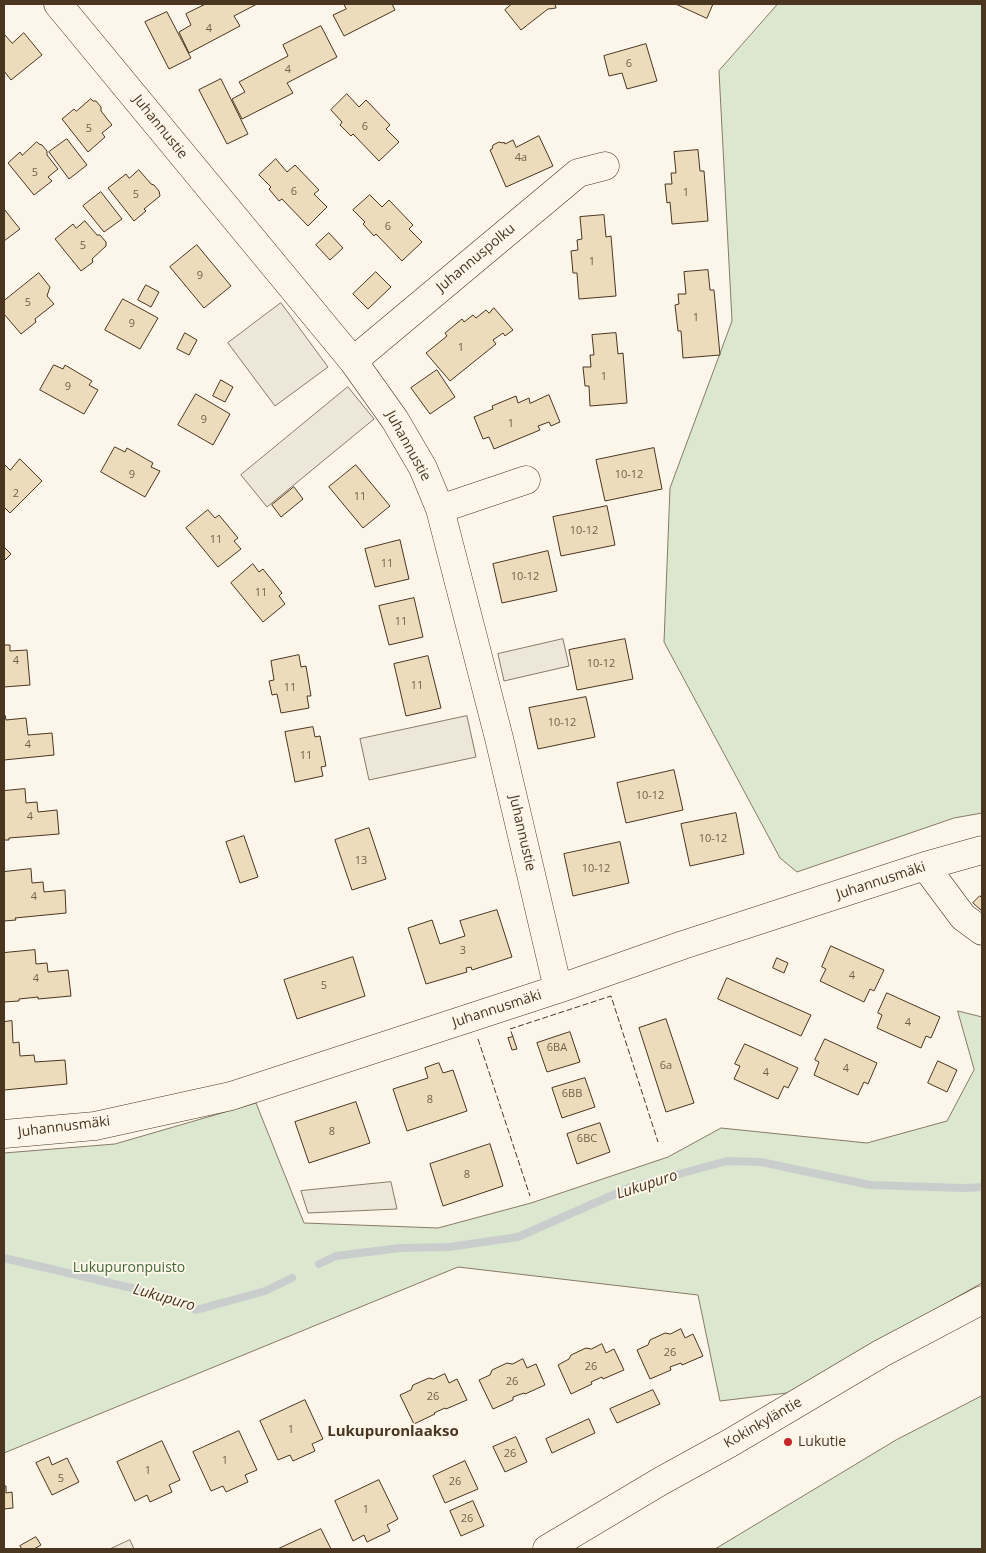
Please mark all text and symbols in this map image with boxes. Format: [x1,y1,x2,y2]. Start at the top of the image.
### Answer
house number: 4 [206,22,212,36]
house number: 6 [626,57,632,71]
house number: 4 [285,63,291,77]
street label: Juhannustie [129,92,191,162]
house number: 6 [362,120,368,134]
house number: 5 [86,122,92,136]
house number: 4a [515,151,527,165]
house number: 5 [32,166,38,180]
house number: 6 [291,185,297,199]
house number: 1 [683,186,689,200]
house number: 5 [133,188,139,202]
house number: 6 [385,220,391,234]
street label: Juhannuspolku [433,220,519,296]
house number: 5 [80,239,86,253]
house number: 1 [589,255,595,269]
house number: 9 [197,269,203,283]
house number: 5 [25,296,31,310]
house number: 1 [693,311,699,325]
house number: 9 [129,317,135,331]
house number: 1 [458,341,464,355]
house number: 1 [601,370,607,384]
house number: 9 [65,380,71,394]
street label: Juhannustie [382,408,434,484]
house number: 9 [201,413,207,427]
house number: 1 [508,417,514,431]
house number: 9 [129,468,135,482]
house number: 10-12 [615,468,643,482]
house number: 2 [13,487,19,501]
house number: 11 [354,490,366,504]
house number: 10-12 [570,524,598,538]
house number: 11 [210,533,222,547]
house number: 11 [381,557,393,571]
house number: 10-12 [511,570,539,584]
house number: 11 [255,586,267,600]
house number: 11 [395,615,407,629]
house number: 4 [13,654,19,668]
house number: 10-12 [587,657,615,671]
house number: 11 [411,679,423,693]
house number: 11 [284,681,296,695]
house number: 10-12 [548,716,576,730]
house number: 4 [25,738,31,752]
house number: 11 [300,749,312,763]
house number: 10-12 [636,789,664,803]
street label: Juhannustie [505,793,539,873]
house number: 4 [27,810,33,824]
house number: 10-12 [699,832,727,846]
house number: 13 [355,854,367,868]
street label: Juhannusmäki [834,859,928,903]
house number: 10-12 [582,862,610,876]
house number: 4 [31,890,37,904]
house number: 3 [460,944,466,958]
house number: 4 [849,969,855,983]
house number: 4 [33,972,39,986]
house number: 5 [321,979,327,993]
street label: Juhannusmäki [450,987,544,1031]
house number: 4 [905,1016,911,1030]
house number: 6BA [547,1041,567,1055]
house number: 6a [660,1059,672,1073]
house number: 4 [843,1062,849,1076]
house number: 4 [763,1066,769,1080]
house number: 6BB [562,1087,582,1101]
house number: 8 [427,1093,433,1107]
street label: Juhannusmäki [17,1113,111,1141]
house number: 8 [329,1125,335,1139]
house number: 6BC [577,1132,597,1146]
water label: Lukupuro [614,1167,680,1203]
house number: 8 [464,1168,470,1182]
park label: Lukupuronpuisto [73,1260,185,1276]
water label: Lukupuro [131,1281,197,1315]
house number: 26 [664,1346,676,1360]
house number: 26 [585,1360,597,1374]
house number: 26 [506,1375,518,1389]
house number: 26 [427,1390,439,1404]
street label: Kokinkyläntie [721,1394,805,1452]
house number: 1 [288,1423,294,1437]
district label: Lukupuronlaakso [327,1423,459,1441]
place label: Lukutie [798,1434,846,1450]
marker: Lukutie [782,1436,794,1448]
house number: 26 [504,1447,516,1461]
house number: 1 [222,1454,228,1468]
house number: 1 [145,1464,151,1478]
house number: 5 [58,1472,64,1486]
house number: 26 [449,1475,461,1489]
house number: 1 [363,1503,369,1517]
house number: 26 [461,1512,473,1526]

